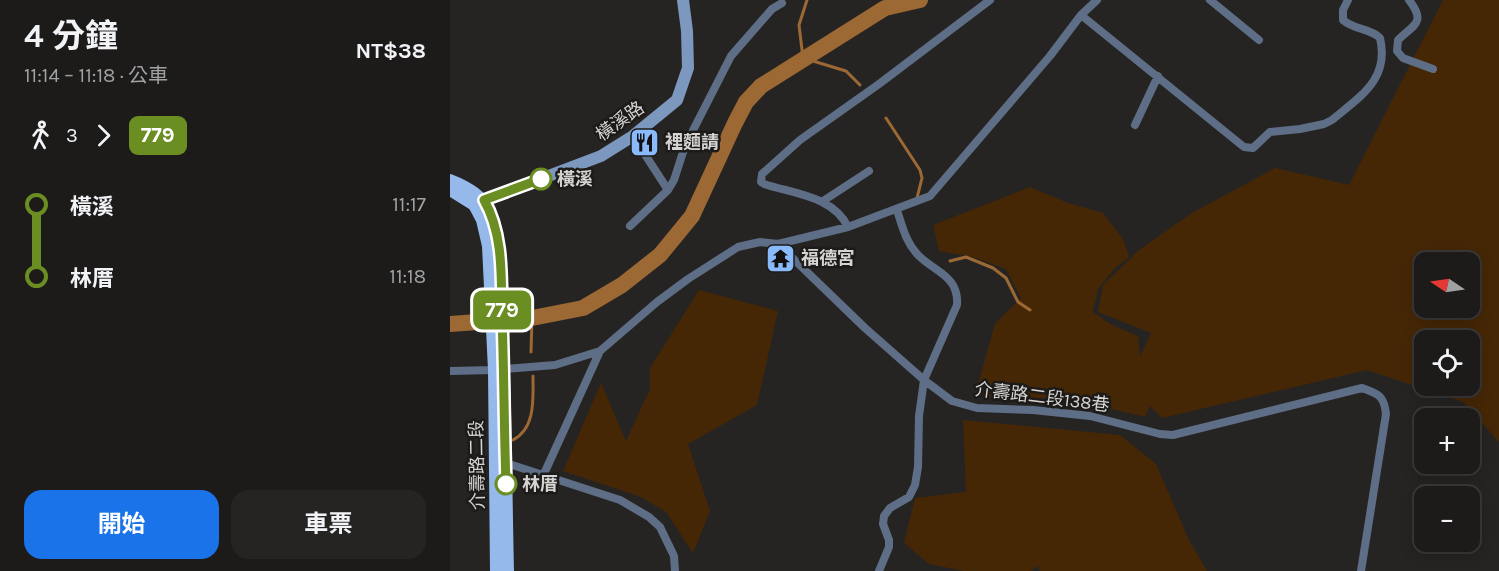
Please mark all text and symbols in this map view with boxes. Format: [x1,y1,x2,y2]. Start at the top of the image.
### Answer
text: 4 分鐘 [24,17,118,55]
text: NT$38 [355,38,426,64]
text: 11:14 – 11:18 · 公車 [24,64,168,87]
street label: 橫溪路 [592,97,648,145]
icon: walk [24,119,57,152]
icon: forward [87,119,120,152]
text: 779 [141,123,175,147]
text: 3 [66,124,78,147]
restaurant icon: 裡麵請 [628,126,660,158]
place label: 裡麵請 [665,131,719,153]
marker: 橫溪 [530,168,552,190]
place label: 橫溪 [557,168,593,190]
text: 11:17 [392,193,426,216]
text: 橫溪 [70,194,114,220]
temple icon: 福德宮 [764,242,796,274]
place label: 福德宮 [801,247,855,269]
north arrow [1414,252,1480,318]
map controls [1414,252,1480,552]
text: 11:18 [389,265,426,288]
text: 林厝 [70,266,114,292]
line badge: 779 [467,290,536,330]
text: 779 [485,298,519,322]
button: locate [1414,330,1480,396]
street label: 介壽路二段138巷 [973,378,1111,416]
button: + [1414,408,1480,474]
street label: 介壽路二段 [465,420,489,510]
marker: 林厝 [495,473,517,495]
place label: 林厝 [522,473,558,495]
button: − [1414,486,1480,552]
button: 開始 [24,490,219,559]
button: 車票 [231,490,426,559]

